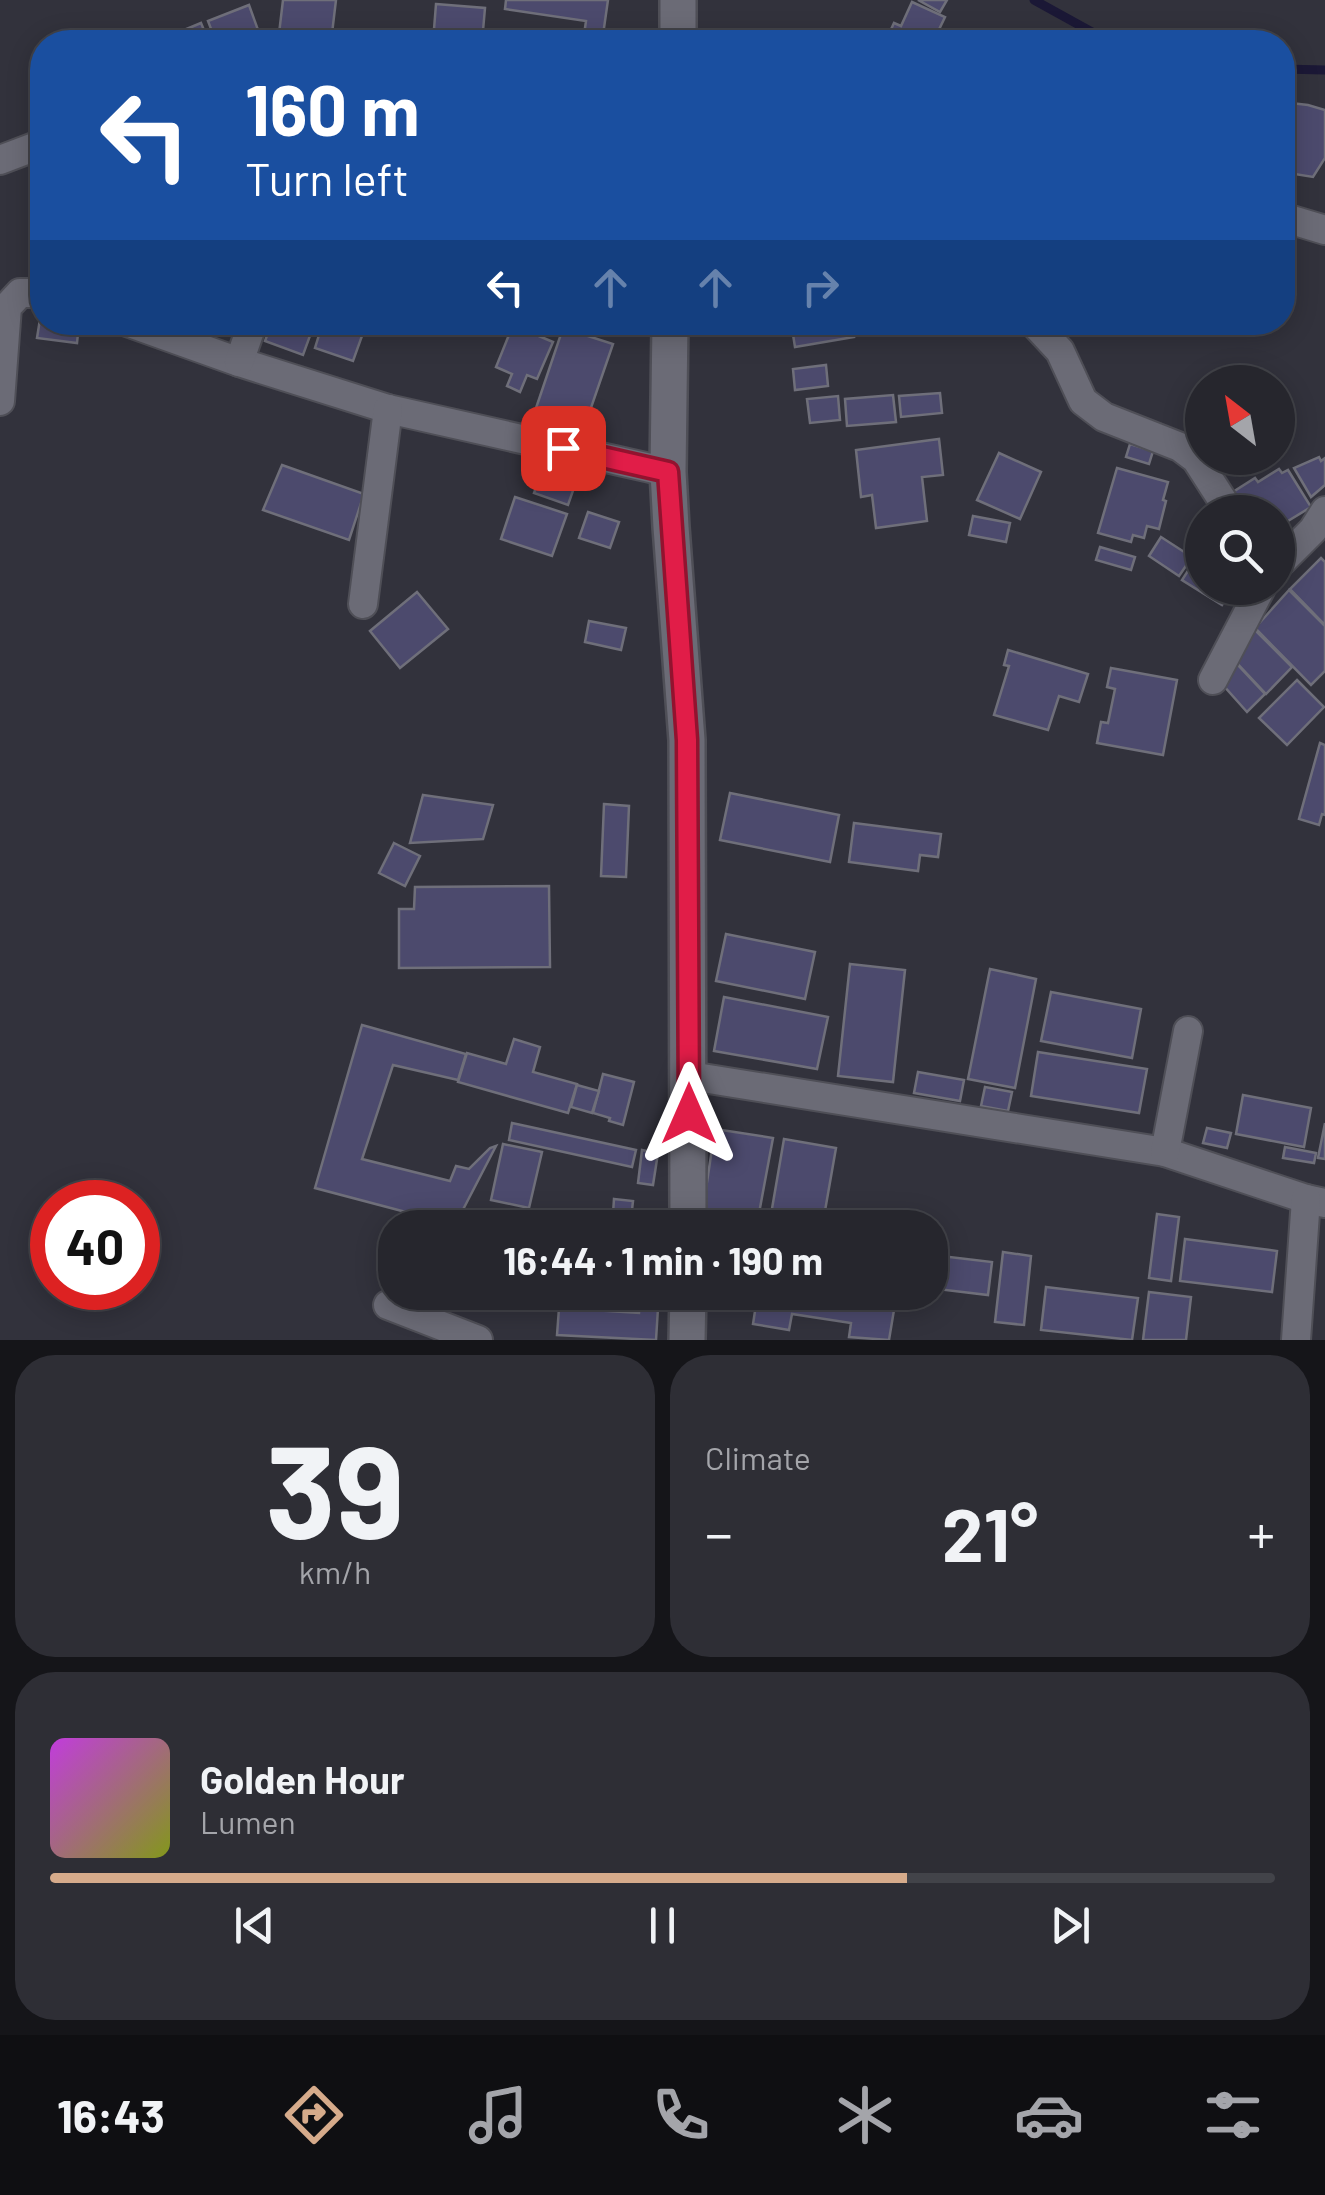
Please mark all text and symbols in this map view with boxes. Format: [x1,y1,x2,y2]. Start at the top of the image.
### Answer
text: 160 m [245,66,420,150]
icon: left [80,70,210,200]
text: Turn left [245,151,409,205]
icon: left [478,260,533,315]
icon: ahead [583,260,638,315]
icon: ahead [688,260,743,315]
icon: right [793,260,848,315]
north arrow [1185,365,1295,475]
map controls [1185,365,1295,605]
pin [521,406,606,491]
icon: arrive [536,421,591,476]
button: search [1185,495,1295,605]
position arrow [637,1062,741,1166]
speed limit sign: 40 [30,1180,160,1310]
text: 16:44 · 1 min · 190 m [503,1237,823,1283]
text: 39 [265,1409,405,1565]
text: Climate [705,1438,811,1476]
text: 21° [942,1487,1038,1577]
text: − [705,1499,733,1565]
text: + [1247,1499,1275,1565]
text: km/h [299,1552,371,1590]
text: Golden Hour [200,1756,405,1802]
text: Lumen [200,1802,296,1840]
icon: previous [227,1898,282,1953]
icon: pause [635,1898,690,1953]
icon: next [1043,1898,1098,1953]
icon: directions [279,2080,349,2150]
icon: music [463,2080,533,2150]
icon: phone [646,2080,716,2150]
icon: climate [830,2080,900,2150]
icon: car [1014,2080,1084,2150]
icon: filters [1198,2080,1268,2150]
text: 16:43 [57,2088,165,2142]

